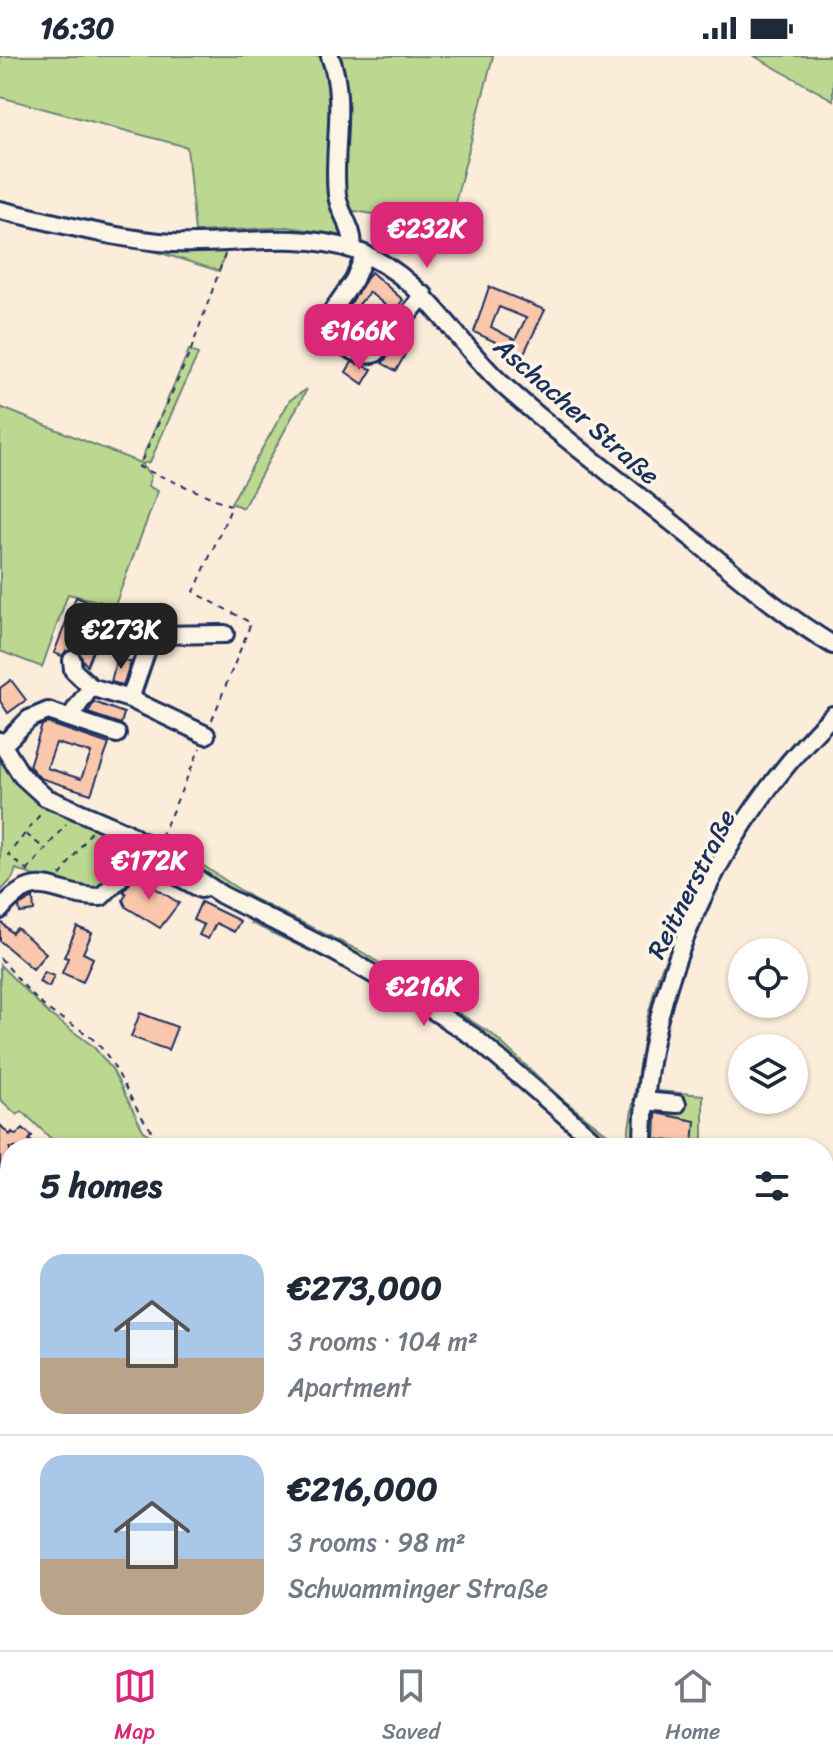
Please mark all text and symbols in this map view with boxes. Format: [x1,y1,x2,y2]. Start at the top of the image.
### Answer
text: 16:30 [40,1,114,55]
pin: €232K [371,202,483,270]
text: €232K [388,205,466,251]
pin: €166K [303,304,415,372]
text: €166K [322,307,396,353]
street label: Aschacher Straße [482,325,671,497]
pin: €273K [65,603,177,671]
text: €273K [82,606,160,652]
street label: Reitnerstraße [633,801,749,967]
pin: €172K [93,834,205,902]
text: €172K [112,837,186,883]
map controls [728,938,808,1114]
button: locate [728,938,808,1018]
pin: €216K [368,960,480,1028]
text: €216K [387,963,461,1009]
button: layers [728,1034,808,1114]
text: 5 homes [40,1156,162,1216]
icon: filters [750,1164,794,1208]
text: €273,000 [288,1258,442,1318]
icon: home [104,1286,200,1382]
text: 3 rooms · 104 m² [288,1318,478,1364]
text: Apartment [288,1364,411,1410]
text: €216,000 [288,1459,438,1519]
icon: home [104,1487,200,1583]
text: 3 rooms · 98 m² [288,1519,466,1565]
text: Schwamminger Straße [288,1565,548,1611]
tab: Map [113,1664,157,1751]
tab: Saved [382,1664,440,1751]
tab: Home [665,1664,720,1751]

